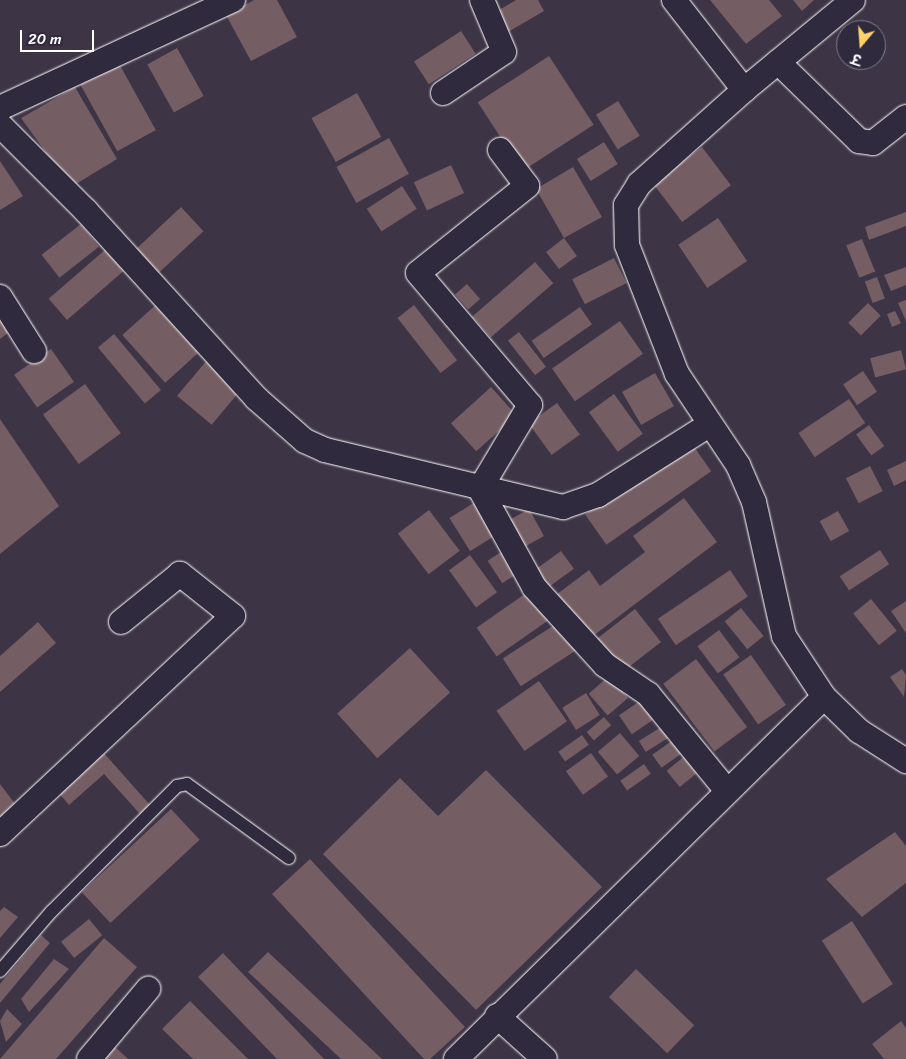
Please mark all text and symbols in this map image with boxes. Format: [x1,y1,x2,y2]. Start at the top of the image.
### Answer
scale bar [22,20,96,52]
north arrow [836,20,886,70]
text: 20 m [28,26,62,52]
text: उ [848,45,865,72]

